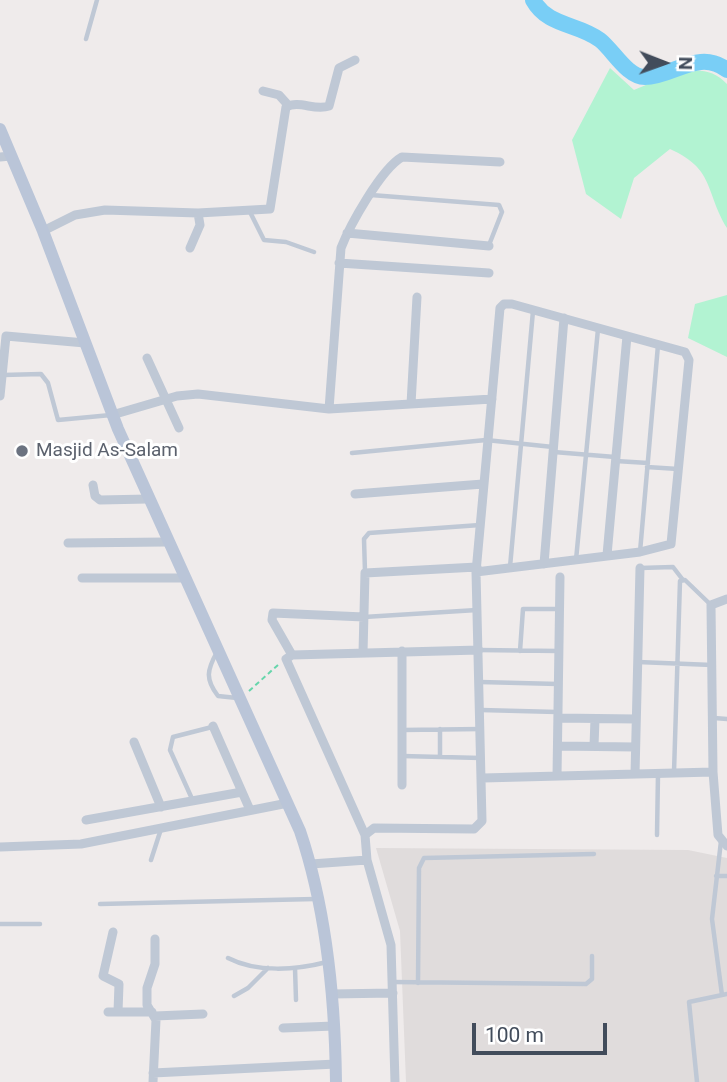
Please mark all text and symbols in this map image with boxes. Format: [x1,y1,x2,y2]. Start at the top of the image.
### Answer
north arrow [629,28,699,98]
text: N [674,56,697,70]
place label: Masjid As-Salam [36,440,178,462]
marker: Masjid As-Salam [14,443,30,459]
scale bar [475,1009,610,1052]
text: 100 m [485,1023,544,1047]

